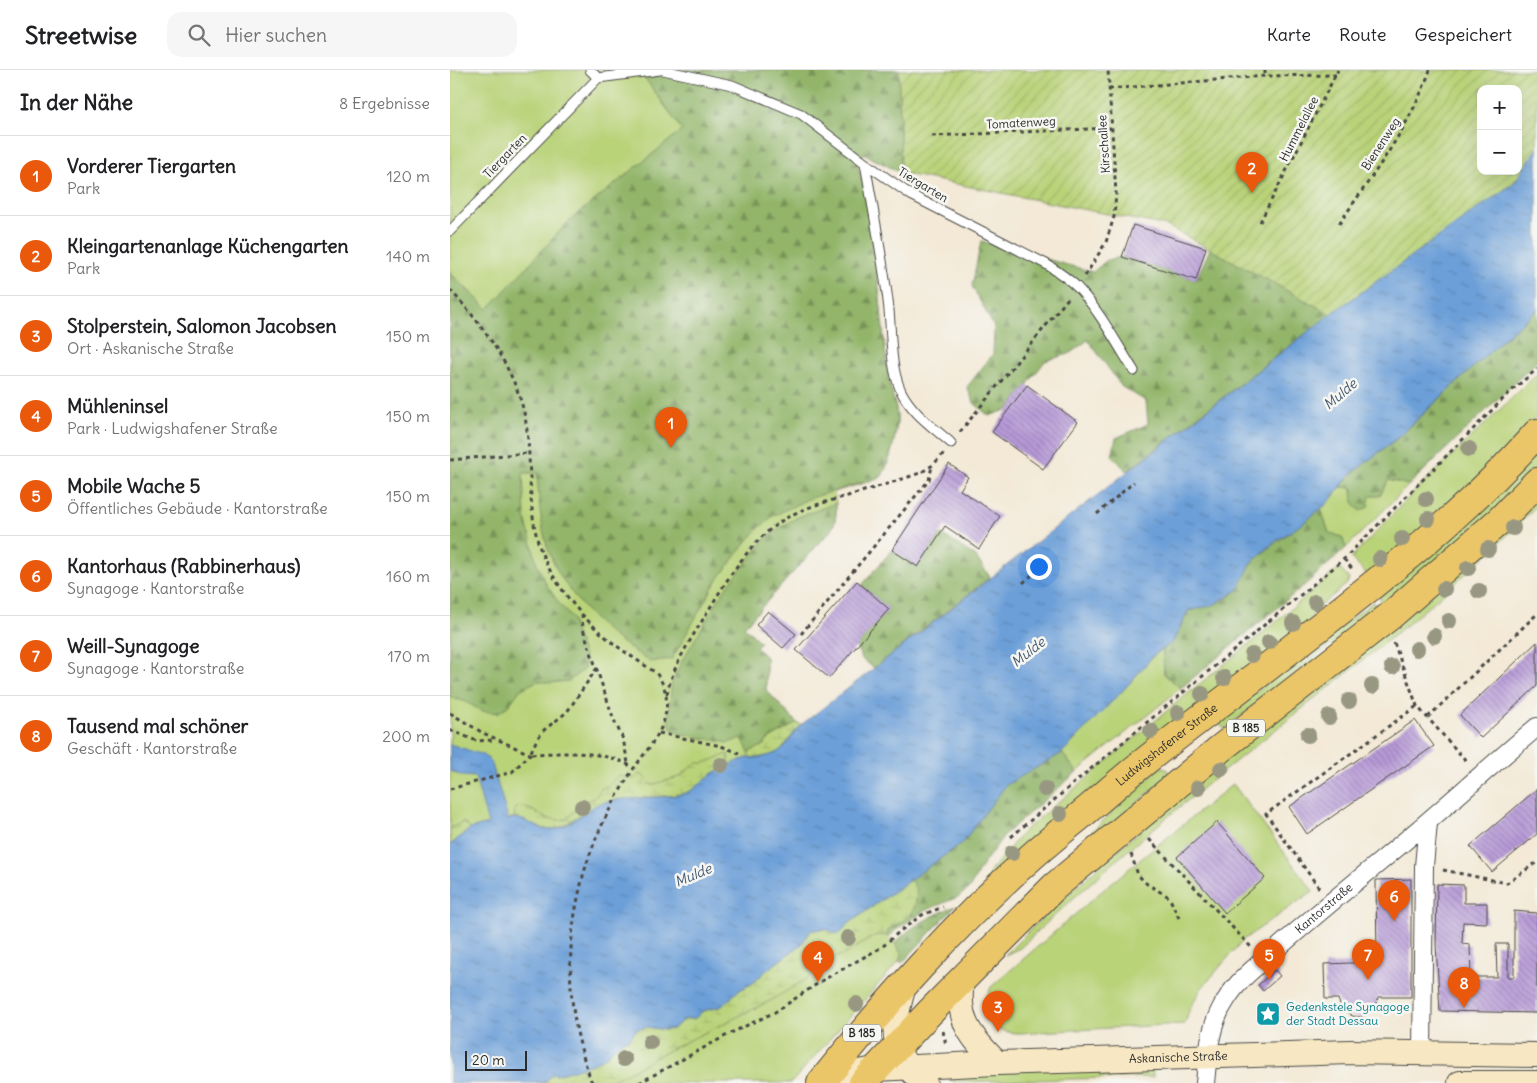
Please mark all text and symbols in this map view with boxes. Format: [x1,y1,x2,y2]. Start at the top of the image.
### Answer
search box [167,12,517,57]
text: Streetwise [25,20,137,50]
icon: search [185,21,213,49]
text: Hier suchen [225,23,327,47]
text: Karte [1267,23,1311,46]
text: Route [1339,23,1386,46]
text: Gespeichert [1414,23,1512,46]
map controls [1477,85,1522,175]
button: + [1477,85,1522,130]
text: In der Nähe [20,89,133,116]
text: 8 Ergebnisse [339,93,430,113]
street label: Hummelallee [1276,94,1321,164]
street label: Tomatenweg [986,113,1056,132]
street label: Kirschallee [1094,114,1113,174]
street label: Bienenweg [1358,115,1403,173]
street label: Tiergarten [480,130,530,181]
button: − [1477,130,1522,175]
pin: 2 [1236,152,1268,193]
text: Vorderer Tiergarten [67,154,236,178]
street label: Tiergarten [895,164,951,205]
text: 1 [33,166,39,186]
text: 120 m [387,166,430,186]
text: Park [67,178,100,198]
text: Kleingartenanlage Küchengarten [67,234,348,258]
text: 2 [32,246,40,266]
text: 140 m [386,246,430,266]
text: Park [67,258,100,278]
text: Stolperstein, Salomon Jacobsen [67,314,336,338]
text: 3 [31,326,41,346]
text: 150 m [386,326,430,346]
text: Ort · Askanische Straße [67,338,234,358]
water label: Mulde [1320,374,1362,413]
text: Mühleninsel [67,394,168,418]
text: 4 [31,406,41,426]
text: 150 m [386,406,430,426]
pin: 1 [655,407,687,448]
text: Park · Ludwigshafener Straße [67,418,278,438]
text: Mobile Wache 5 [67,474,200,498]
text: 5 [31,486,41,506]
text: 150 m [386,486,430,506]
text: Öffentliches Gebäude · Kantorstraße [67,498,328,518]
text: Kantorhaus (Rabbinerhaus) [67,554,301,578]
your location [1026,554,1052,580]
text: 6 [31,566,41,586]
text: 160 m [386,566,430,586]
text: Synagoge · Kantorstraße [67,578,244,598]
water label: Mulde [1007,632,1050,671]
text: Weill-Synagoge [67,634,199,658]
text: 7 [32,646,40,666]
text: 170 m [387,646,430,666]
text: Synagoge · Kantorstraße [67,658,244,678]
street label: Ludwigshafener Straße [1113,700,1220,789]
text: Tausend mal schöner [67,714,248,738]
road number: B 185 [1227,720,1265,736]
text: 8 [31,726,41,746]
text: 200 m [382,726,430,746]
text: Geschäft · Kantorstraße [67,738,237,758]
water label: Mulde [672,859,715,891]
street label: Kantorstraße [1292,880,1355,937]
pin: 6 [1378,880,1410,921]
pin: 5 [1253,939,1285,980]
pin: 7 [1352,939,1384,980]
pin: 4 [802,941,834,982]
pin: 8 [1448,967,1480,1008]
pin: 3 [982,991,1014,1032]
place label: Gedenkstele Synagoge der Stadt Dessau [1286,999,1409,1028]
place icon: Gedenkstele Synagoge der Stadt Dessau [1255,1001,1281,1027]
road number: B 185 [843,1024,881,1041]
scale bar [465,1048,528,1071]
street label: Askanische Straße [1129,1048,1228,1066]
text: 20 m [472,1051,505,1069]

